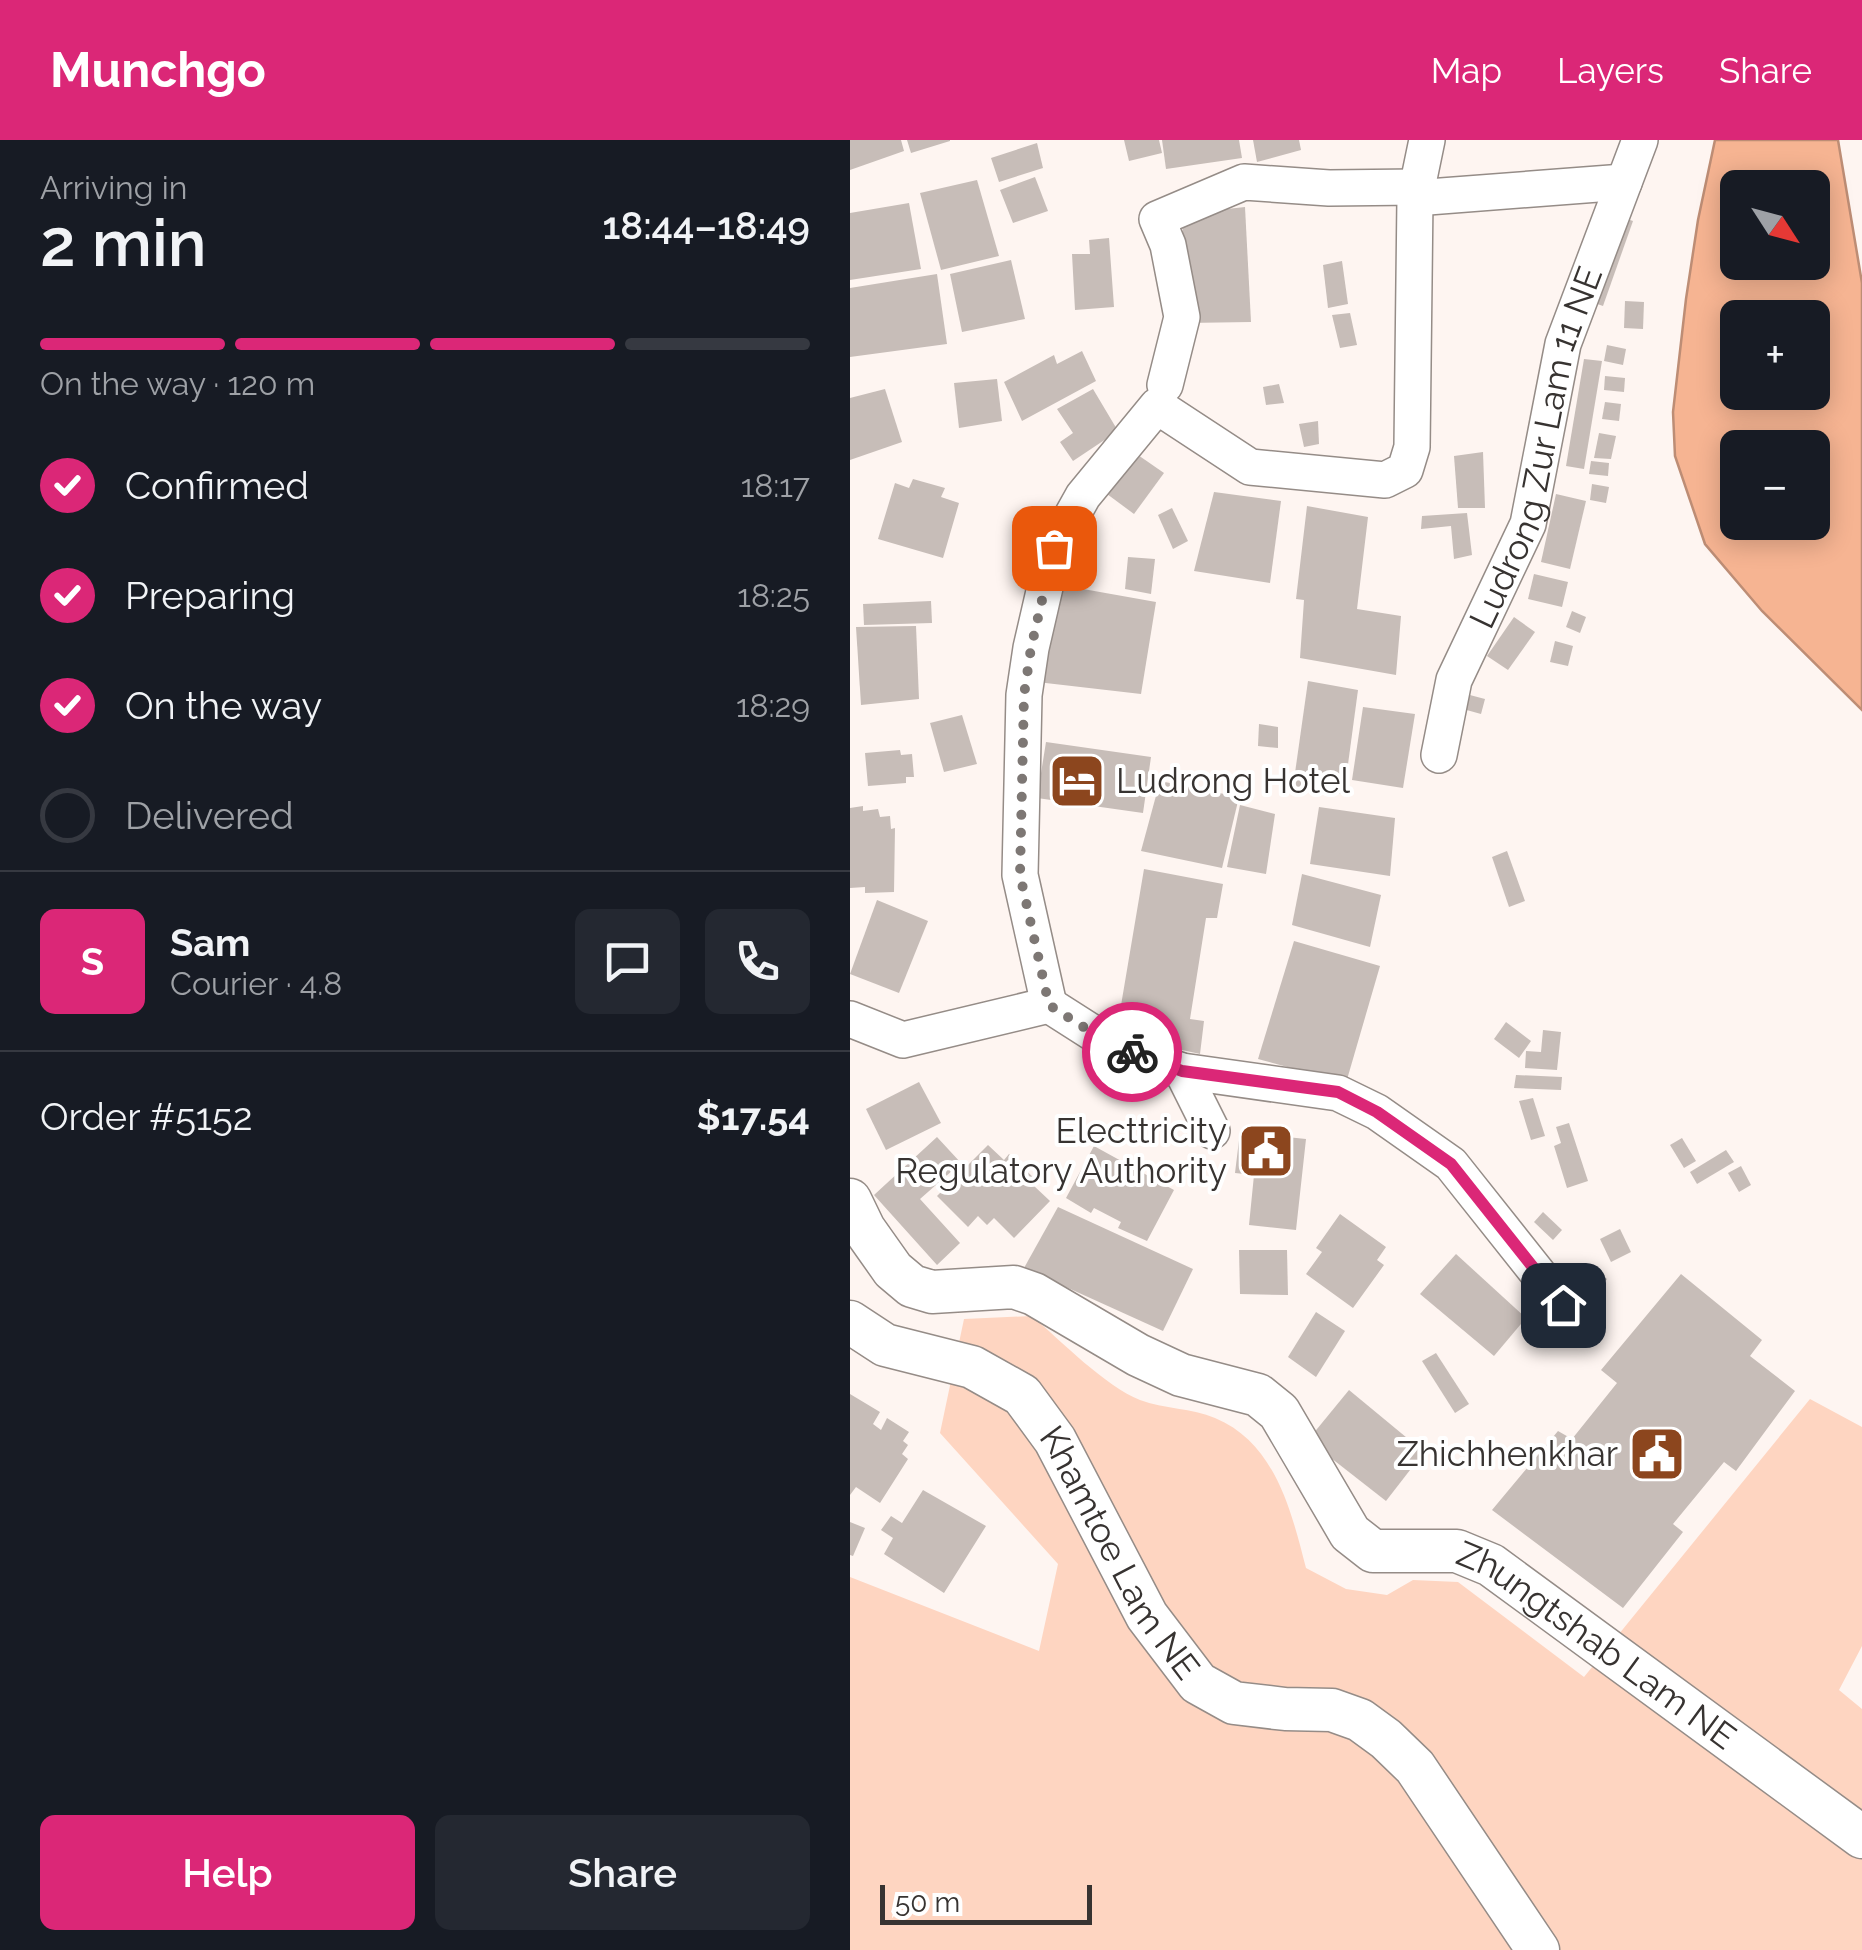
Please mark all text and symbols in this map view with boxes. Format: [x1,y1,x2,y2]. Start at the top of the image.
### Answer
text: Munchgo [50,42,266,98]
text: Map [1431,50,1502,91]
text: Layers [1557,50,1664,91]
text: Share [1719,50,1812,91]
text: Arriving in [40,169,187,206]
north arrow [1720,170,1830,280]
map controls [1720,170,1830,540]
text: 18:44–18:49 [602,203,810,248]
text: 2 min [40,205,207,281]
street label: Ludrong Zur Lam 11 NE [1461,261,1610,634]
button: + [1720,300,1830,410]
text: On the way · 120 m [40,365,315,402]
button: − [1720,430,1830,540]
icon: check [40,458,95,513]
text: Confirmed [125,463,309,508]
text: 18:17 [741,467,810,504]
pin [1012,506,1097,591]
icon: bag [1027,521,1082,576]
icon: check [40,568,95,623]
text: Preparing [125,573,295,618]
text: 18:25 [737,577,810,614]
icon: check [40,678,95,733]
text: On the way [125,683,322,728]
text: 18:29 [736,687,810,724]
hotel icon: Ludrong Hotel [1047,751,1107,811]
place label: Ludrong Hotel [1116,760,1350,801]
text: Delivered [125,793,294,838]
button: chat [575,909,680,1014]
button: phone [705,909,810,1014]
text: Sam [170,920,250,965]
text: S [81,939,104,984]
text: Courier · 4.8 [170,965,342,1002]
courier [1082,1002,1182,1102]
icon: bike [1105,1025,1160,1080]
text: Order #5152 [40,1094,253,1139]
text: $17.54 [697,1094,810,1139]
place label: Electtricity Regulatory Authority [895,1110,1227,1191]
public building icon: Electtricity Regulatory Authority [1236,1121,1296,1181]
pin [1521,1263,1606,1348]
icon: home [1536,1278,1591,1333]
street label: Khamtoe Lam NE [1032,1418,1209,1687]
public building icon: Zhichhenkhar [1627,1424,1687,1484]
place label: Zhichhenkhar [1397,1433,1618,1474]
street label: Zhungtshab Lam NE [1451,1532,1744,1757]
button: Help [40,1815,415,1930]
button: Share [435,1815,810,1930]
scale bar [880,1880,1092,1924]
text: 50 m [895,1886,960,1919]

